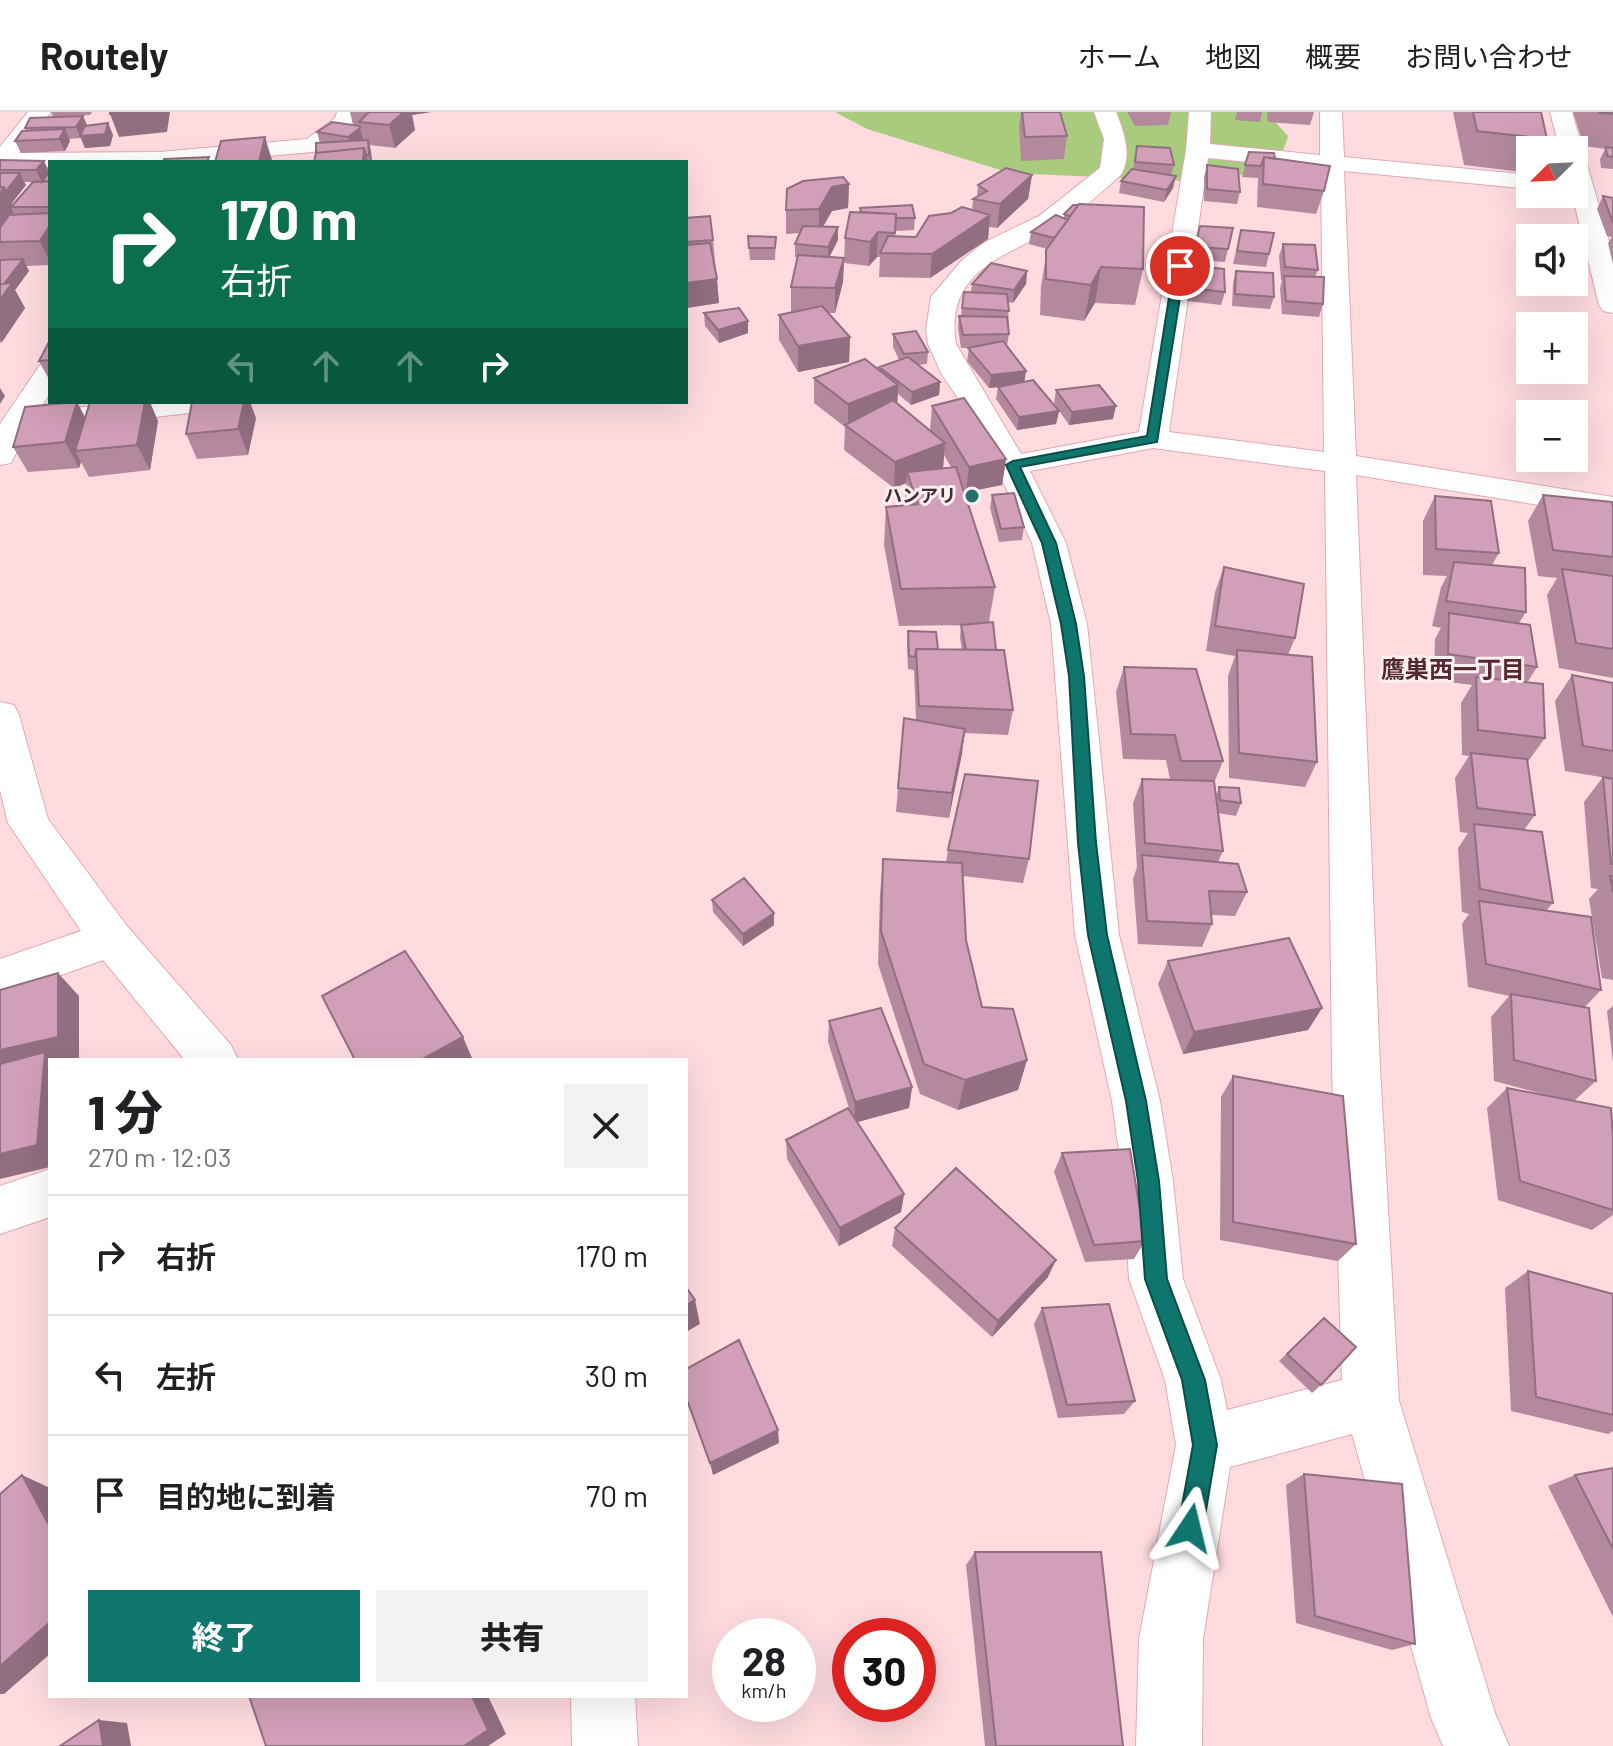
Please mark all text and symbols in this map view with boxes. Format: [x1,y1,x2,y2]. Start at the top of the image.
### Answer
text: Routely [40,32,168,78]
text: ホーム [1078,39,1161,73]
text: 地図 [1205,39,1261,73]
text: 概要 [1305,39,1361,73]
text: お問い合わせ [1405,39,1573,73]
north arrow [1516,136,1588,208]
map controls [1516,136,1588,472]
text: 170 m [220,184,357,251]
icon: right [88,192,192,296]
button: sound [1516,224,1588,296]
pin [1146,232,1214,300]
icon: arrive [1158,244,1202,288]
text: 右折 [220,258,292,301]
button: + [1516,312,1588,384]
icon: left [220,344,264,388]
icon: ahead [304,344,348,388]
icon: ahead [388,344,432,388]
icon: right [472,344,516,388]
button: − [1516,400,1588,472]
place label: ハンアリ [884,484,956,506]
marker: ハンアリ [963,487,981,505]
district label: 鷹巣西一丁目 [1381,654,1525,683]
text: 1 分 [88,1082,163,1140]
button: close [564,1084,648,1168]
text: 270 m · 12:03 [88,1141,231,1172]
icon: right [88,1233,132,1277]
text: 170 m [576,1237,648,1273]
text: 右折 [156,1238,216,1274]
icon: left [88,1353,132,1397]
text: 30 m [585,1357,648,1393]
text: 左折 [156,1358,216,1394]
icon: arrive [88,1473,132,1517]
text: 70 m [586,1477,648,1513]
text: 目的地に到着 [156,1478,336,1514]
position arrow [1148,1486,1232,1570]
button: 終了 [88,1590,360,1682]
button: 共有 [376,1590,648,1682]
speed limit sign: 30 [832,1618,936,1722]
text: 28 [742,1636,786,1684]
text: km/h [741,1678,787,1702]

